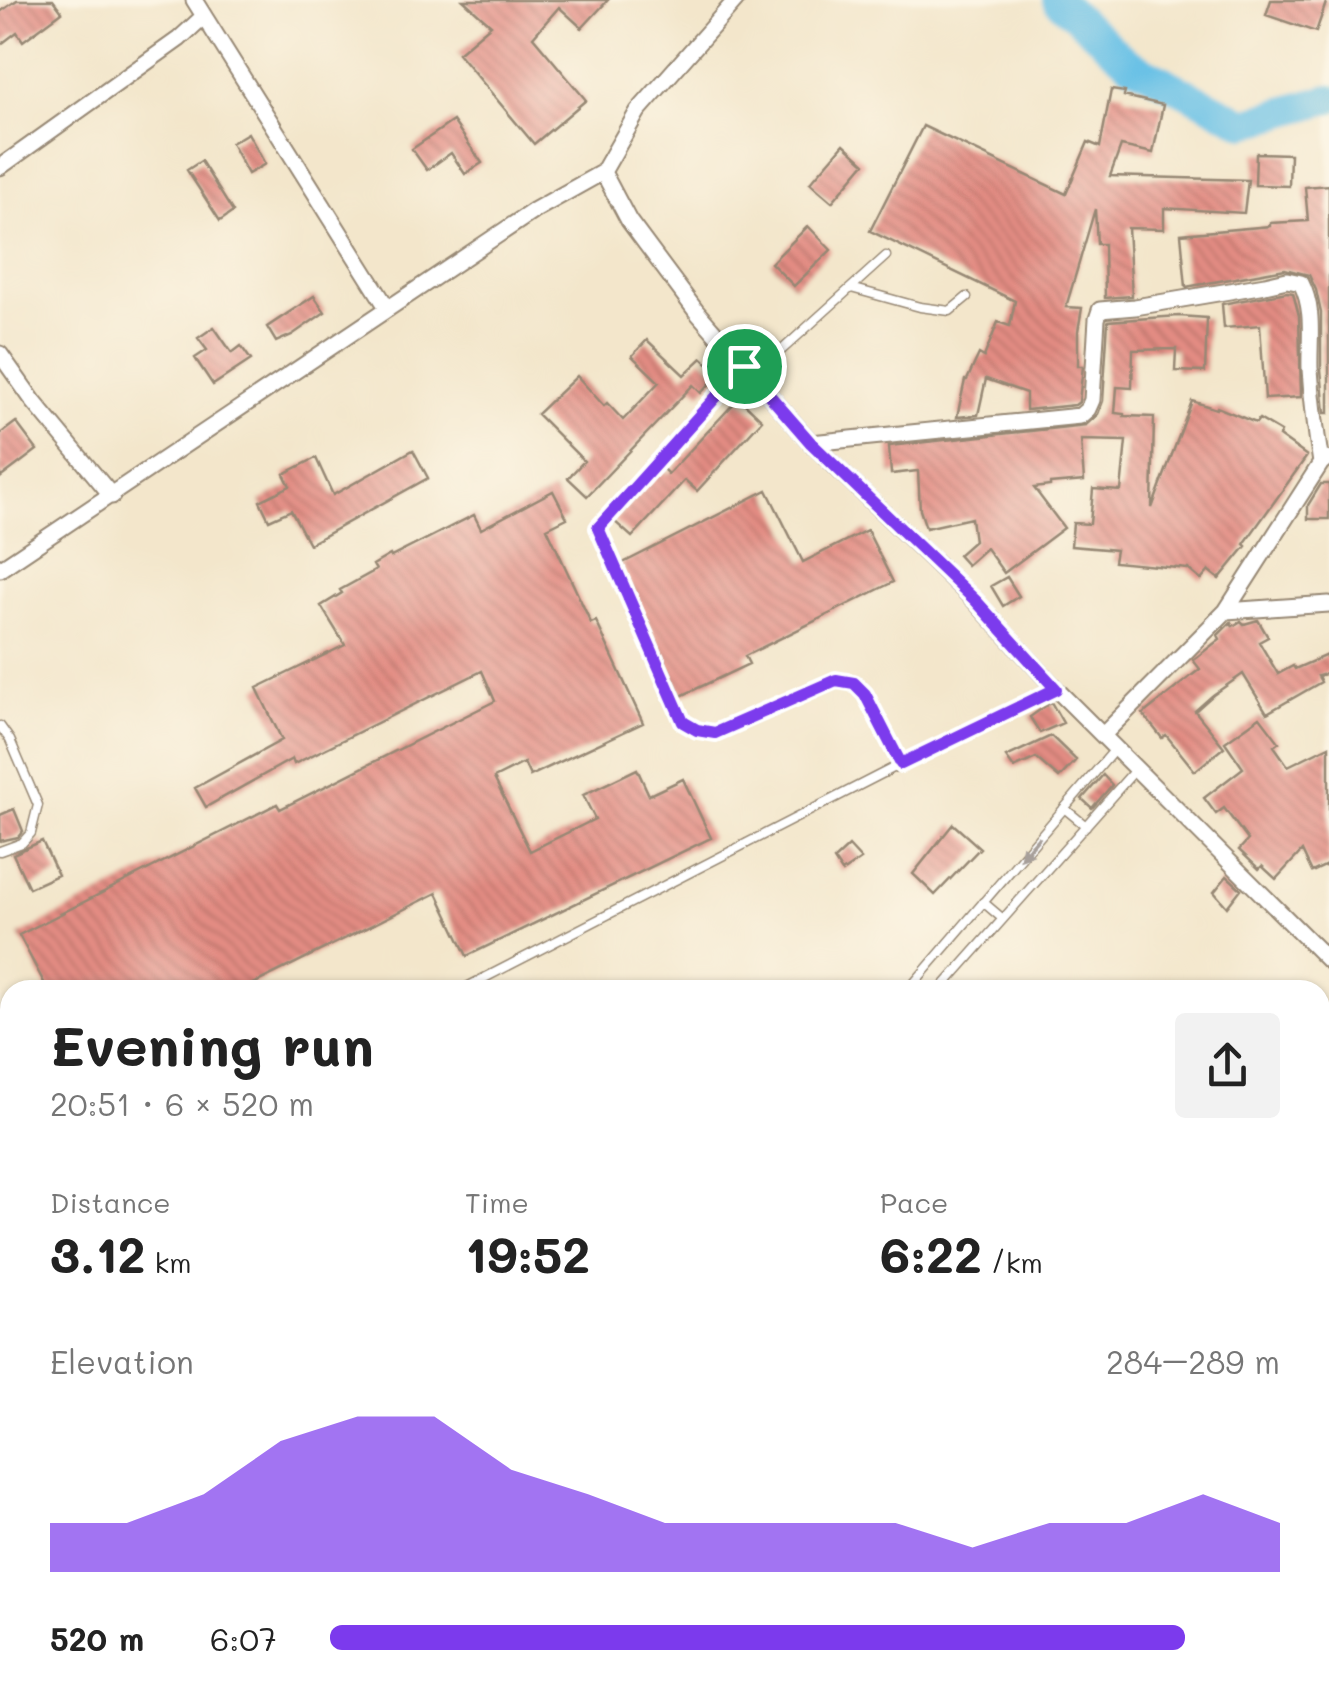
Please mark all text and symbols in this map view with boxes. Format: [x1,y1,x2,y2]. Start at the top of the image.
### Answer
pin [702,324,787,409]
icon: arrive [717,339,772,394]
one-way arrow [1019,835,1041,860]
text: Evening run [50,1008,374,1080]
button: share [1175,1013,1280,1118]
text: 20:51 · 6 × 520 m [50,1082,314,1124]
text: Distance [50,1184,171,1220]
text: Time [465,1184,529,1220]
text: Pace [880,1184,948,1220]
text: 3.12 [50,1220,146,1286]
text: 19:52 [465,1220,590,1286]
text: 6:22 [880,1220,982,1286]
text: km [146,1244,192,1280]
text: /km [982,1244,1043,1280]
text: Elevation [50,1340,194,1382]
text: 284–289 m [1106,1340,1280,1382]
text: 520 m [50,1617,144,1659]
text: 6:07 [210,1617,277,1659]

